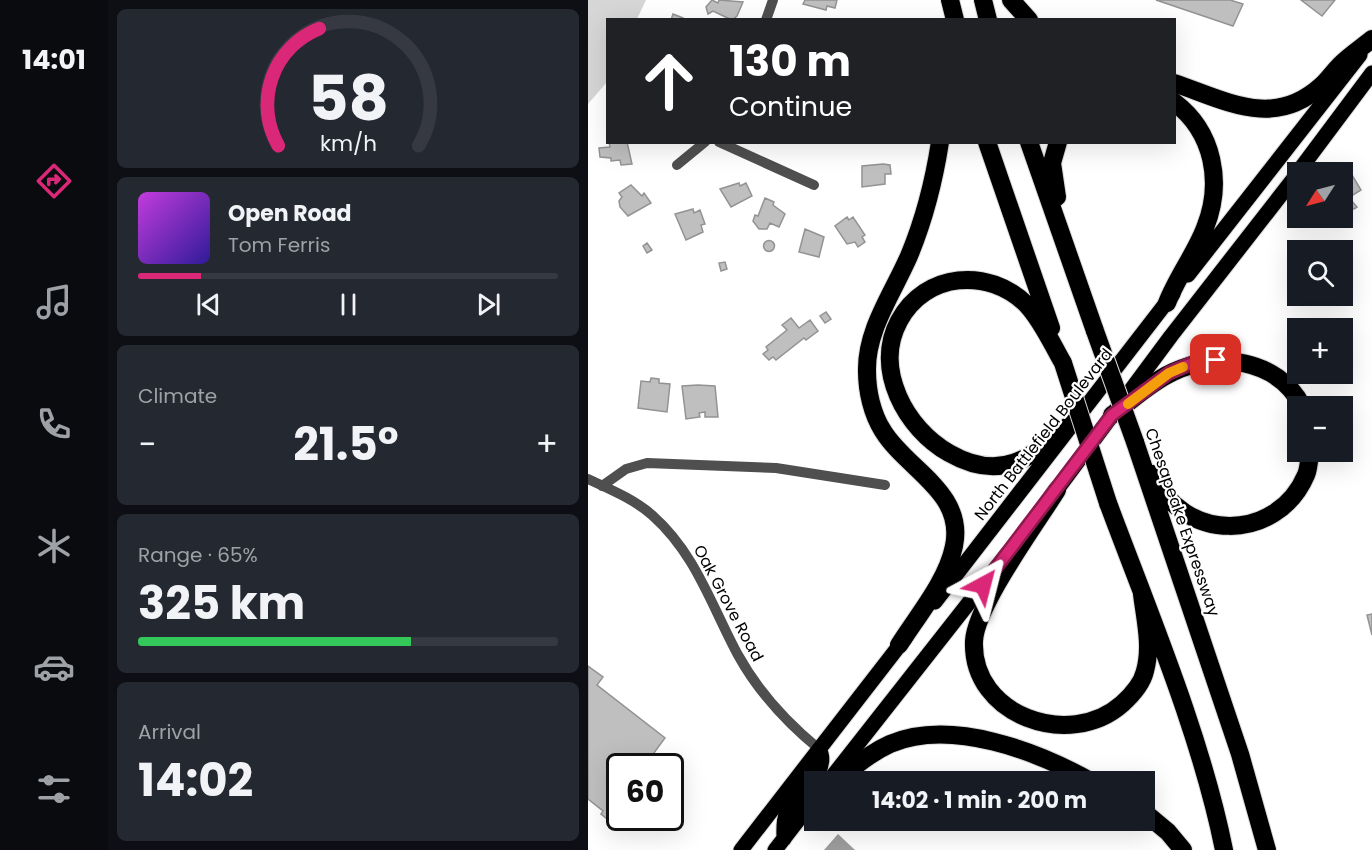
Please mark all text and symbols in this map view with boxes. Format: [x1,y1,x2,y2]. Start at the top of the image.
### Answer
text: 130 m [729,32,851,91]
text: 14:01 [22,41,86,78]
icon: ahead [630,42,708,120]
text: 58 [308,54,388,142]
text: Continue [729,88,852,125]
text: km/h [319,128,377,159]
icon: directions [33,160,75,202]
north arrow [1287,162,1353,228]
map controls [1287,162,1353,462]
text: Open Road [228,198,352,229]
text: Tom Ferris [228,231,330,259]
button: search [1287,240,1353,306]
icon: music [33,281,75,323]
icon: previous [192,288,225,321]
icon: pause [332,288,365,321]
icon: next [472,288,505,321]
button: + [1287,318,1353,384]
pin [1190,334,1241,385]
street label: North Battlefield Boulevard [969,343,1118,525]
icon: arrive [1199,343,1232,376]
text: Climate [138,382,217,410]
button: − [1287,396,1353,462]
icon: phone [33,403,75,445]
text: 21.5° [293,413,399,476]
text: − [138,421,156,468]
text: + [535,421,558,468]
street label: Chesapeake Expressway [1139,425,1226,619]
icon: climate [33,525,75,567]
text: Range · 65% [138,541,258,569]
street label: Oak Grove Road [688,541,769,666]
position arrow [951,553,1015,617]
text: 325 km [138,572,305,635]
icon: car [33,646,75,688]
text: Arrival [138,718,201,746]
text: 14:02 [138,749,253,812]
speed limit sign: 60 [606,753,684,831]
icon: filters [33,768,75,810]
text: 14:02 · 1 min · 200 m [872,785,1087,816]

